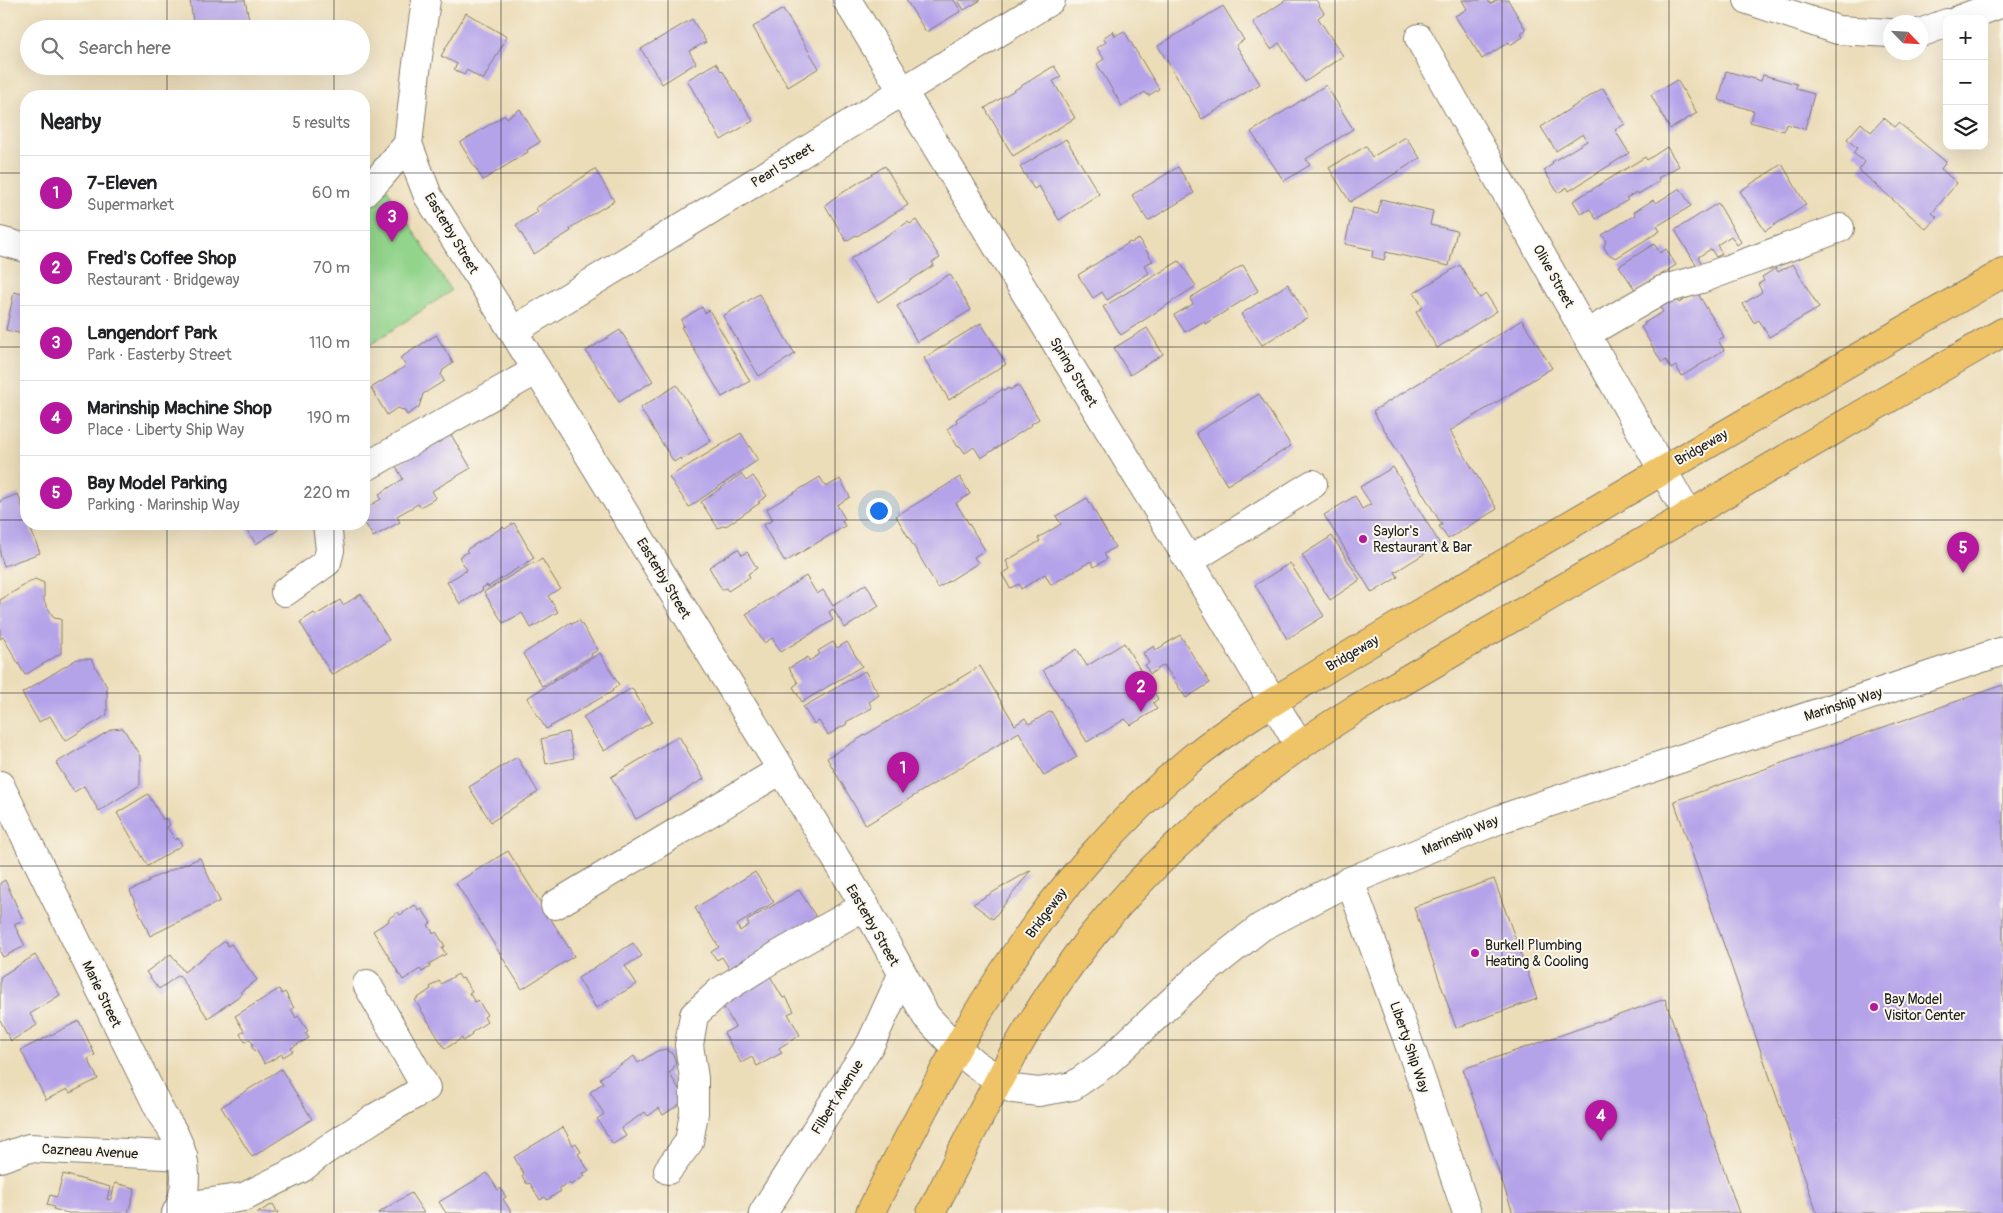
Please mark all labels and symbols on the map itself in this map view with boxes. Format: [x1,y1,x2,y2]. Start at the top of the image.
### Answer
north arrow [1883,15,1928,60]
street label: Pearl Street [748,139,817,191]
street label: Easterby Street [421,190,483,277]
pin: 3 [376,201,408,242]
street label: Olive Street [1529,242,1578,311]
street label: Spring Street [1046,334,1101,410]
street label: Bridgeway [1672,426,1731,469]
your location [866,498,892,524]
place label: Saylor's Restaurant & Bar [1373,523,1472,556]
pin: 5 [1947,532,1979,573]
marker: Saylor's Restaurant & Bar [1357,533,1369,545]
street label: Easterby Street [633,535,695,622]
street label: Bridgeway [1323,632,1382,675]
pin: 2 [1125,671,1157,712]
street label: Marinship Way [1802,684,1884,725]
pin: 1 [887,752,919,793]
street label: Marinship Way [1420,812,1501,859]
street label: Easterby Street [842,881,903,969]
street label: Bridgeway [1022,885,1071,942]
place label: Burkell Plumbing Heating & Cooling [1485,937,1588,970]
marker: Burkell Plumbing Heating & Cooling [1469,947,1481,959]
street label: Marie Street [78,958,125,1031]
place label: Bay Model Visitor Center [1884,991,1965,1024]
street label: Liberty Ship Way [1386,999,1433,1095]
marker: Bay Model Visitor Center [1868,1001,1880,1013]
street label: Filbert Avenue [808,1057,867,1138]
pin: 4 [1585,1100,1617,1141]
street label: Cazneau Avenue [41,1140,139,1163]

